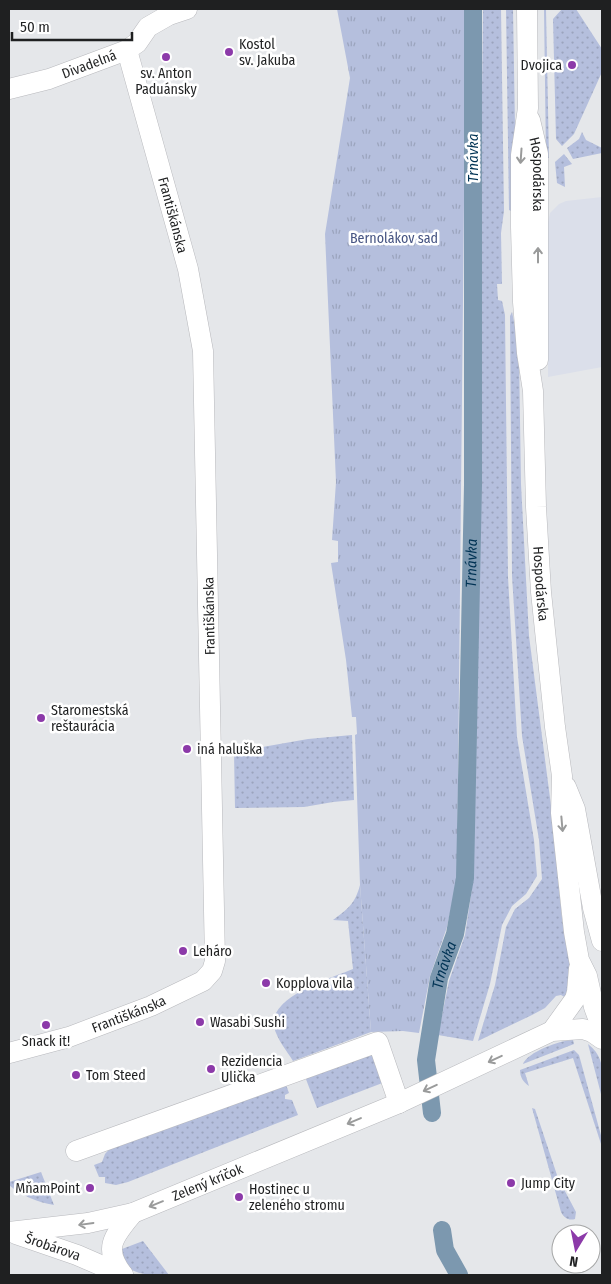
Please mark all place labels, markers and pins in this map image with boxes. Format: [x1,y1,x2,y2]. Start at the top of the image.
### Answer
place label: Kostol sv. Jakuba [239,36,295,69]
marker: Kostol sv. Jakuba [223,46,235,58]
marker: sv. Anton Paduánsky [160,51,172,63]
place label: Dvojica [521,57,562,74]
marker: Dvojica [566,59,578,71]
place label: sv. Anton Paduánsky [135,65,197,98]
place label: Staromestská reštaurácia [51,702,129,735]
marker: Staromestská reštaurácia [35,712,47,724]
place label: iná haluška [197,741,262,758]
marker: iná haluška [181,743,193,755]
place label: Leháro [193,943,232,960]
marker: Leháro [177,945,189,957]
place label: Kopplova vila [276,975,353,992]
marker: Kopplova vila [260,977,272,989]
place label: Wasabi Sushi [210,1014,285,1031]
marker: Wasabi Sushi [194,1016,206,1028]
marker: Snack it! [40,1019,52,1031]
place label: Snack it! [22,1033,70,1050]
place label: Rezidencia Ulička [221,1053,283,1086]
marker: Rezidencia Ulička [205,1063,217,1075]
place label: Tom Steed [86,1067,146,1084]
marker: Tom Steed [70,1069,82,1081]
place label: Jump City [521,1175,576,1192]
marker: Jump City [505,1177,517,1189]
place label: MňamPoint [15,1180,80,1197]
place label: Hostinec u zeleného stromu [249,1181,345,1214]
marker: MňamPoint [84,1182,96,1194]
marker: Hostinec u zeleného stromu [233,1191,245,1203]

